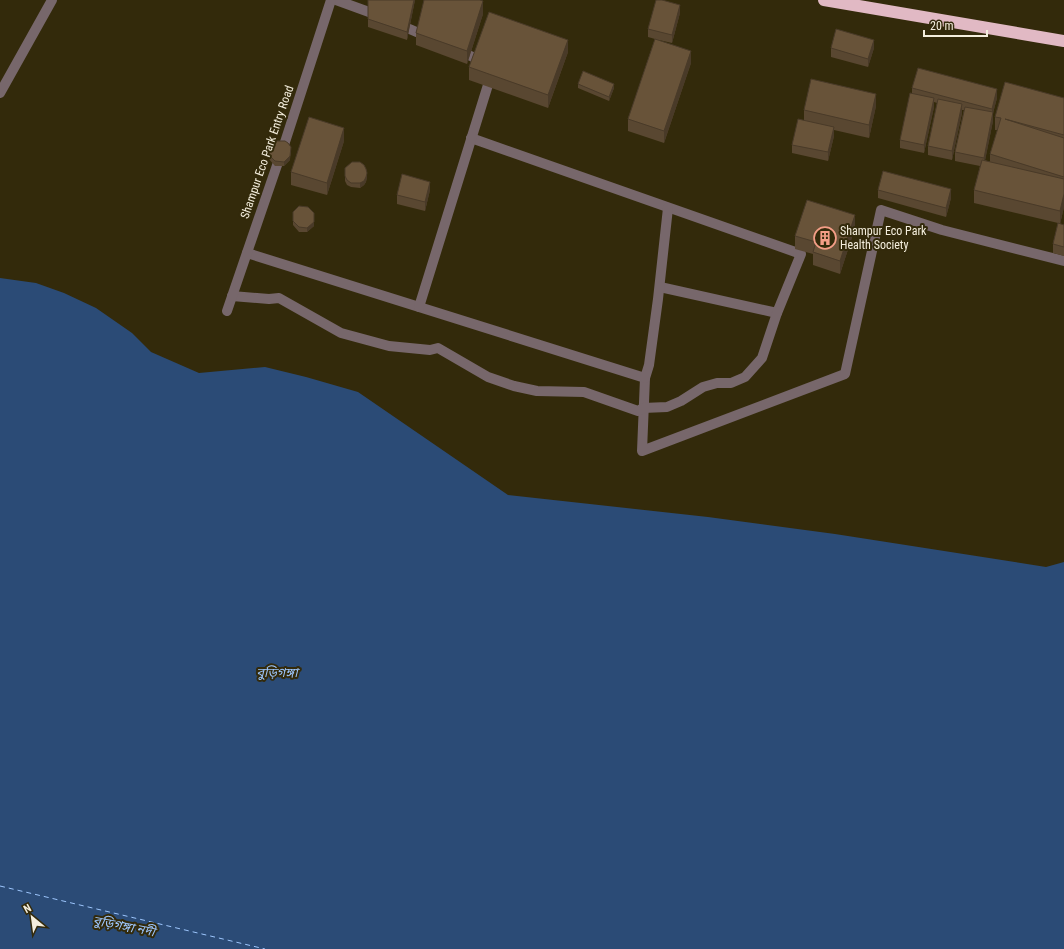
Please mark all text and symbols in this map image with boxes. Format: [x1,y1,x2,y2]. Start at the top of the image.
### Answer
scale bar [924,12,987,38]
text: 20 m [930,19,954,33]
street label: Shampur Eco Park Entry Road [238,83,296,221]
place label: Shampur Eco Park Health Society [840,224,927,252]
building icon: Shampur Eco Park Health Society [812,225,838,251]
water label: বুড়িগঙ্গা [256,665,300,680]
north arrow [12,897,52,937]
text: N [21,901,34,916]
water label: বুড়িগঙ্গা নদী [92,913,159,940]

